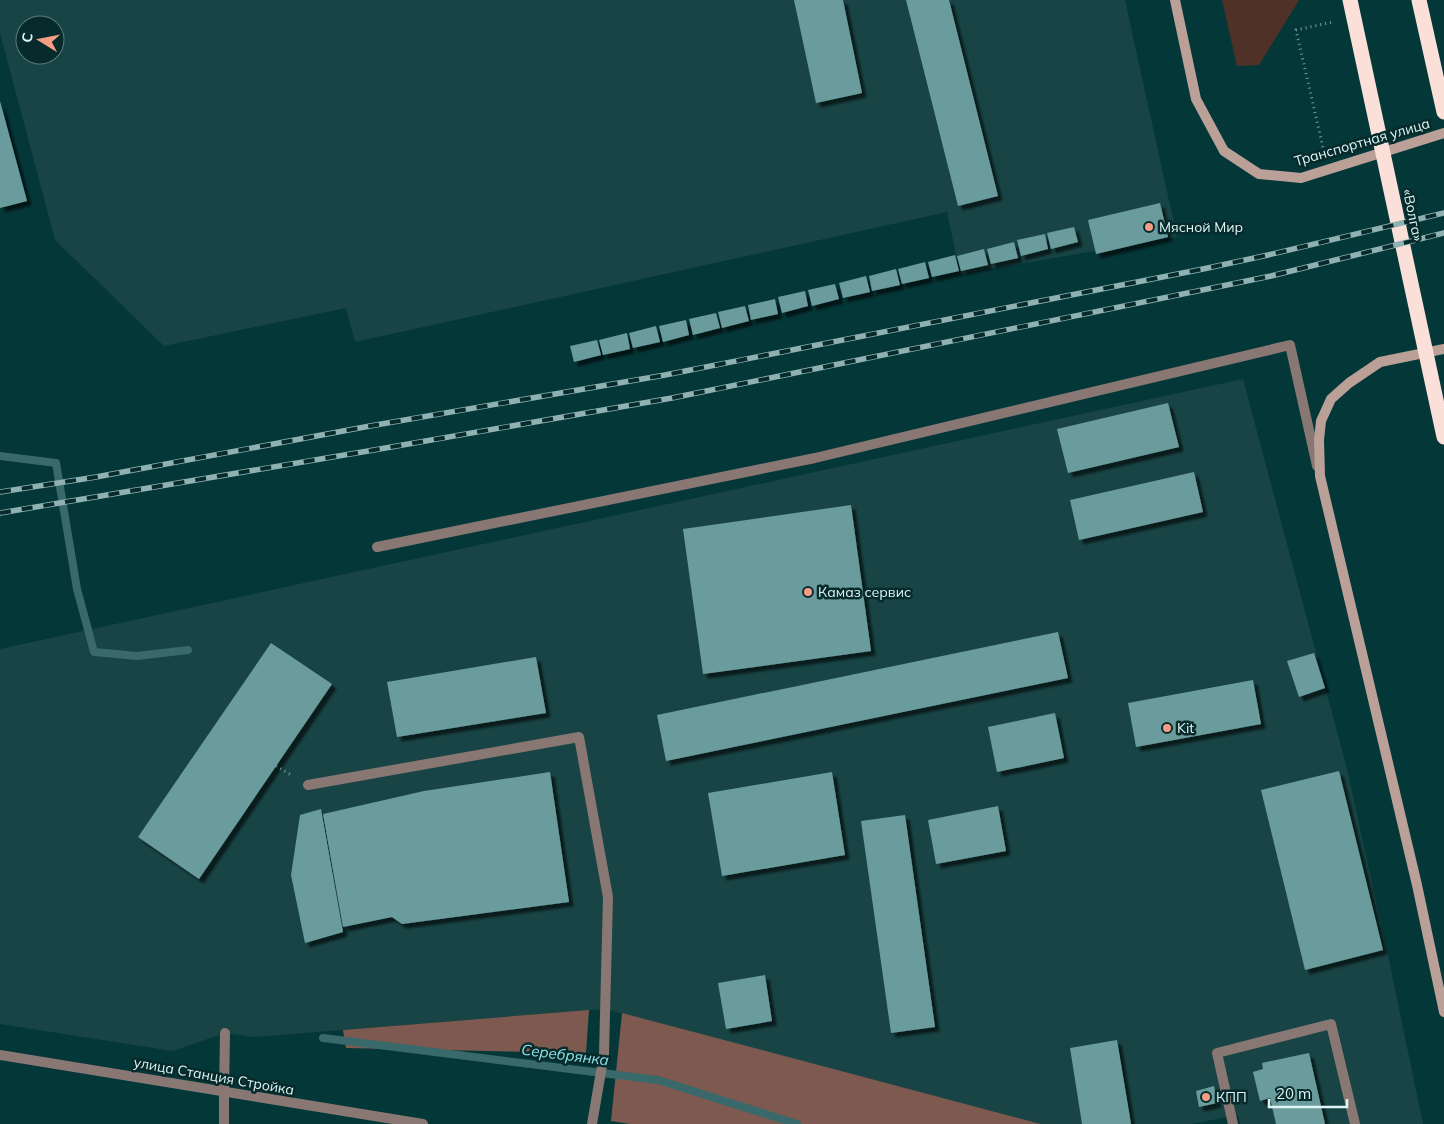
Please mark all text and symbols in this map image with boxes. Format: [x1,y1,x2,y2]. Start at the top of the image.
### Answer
north arrow [15,15,65,65]
text: С [18,31,37,44]
street label: Транспортная улица [1292,114,1432,170]
street label: «Волга» [1399,187,1427,243]
place label: Мясной Мир [1159,218,1243,236]
marker: Мясной Мир [1143,221,1155,233]
place label: Камаз сервис [818,583,911,601]
marker: Камаз сервис [802,586,814,598]
place label: Kit [1177,719,1194,737]
marker: Kit [1161,722,1173,734]
water label: Серебрянка [520,1040,610,1069]
street label: улица Станция Стройка [132,1053,296,1099]
scale bar [1269,1076,1346,1108]
text: 20 m [1276,1084,1311,1103]
place label: КПП [1216,1088,1247,1106]
marker: КПП [1200,1091,1212,1103]

